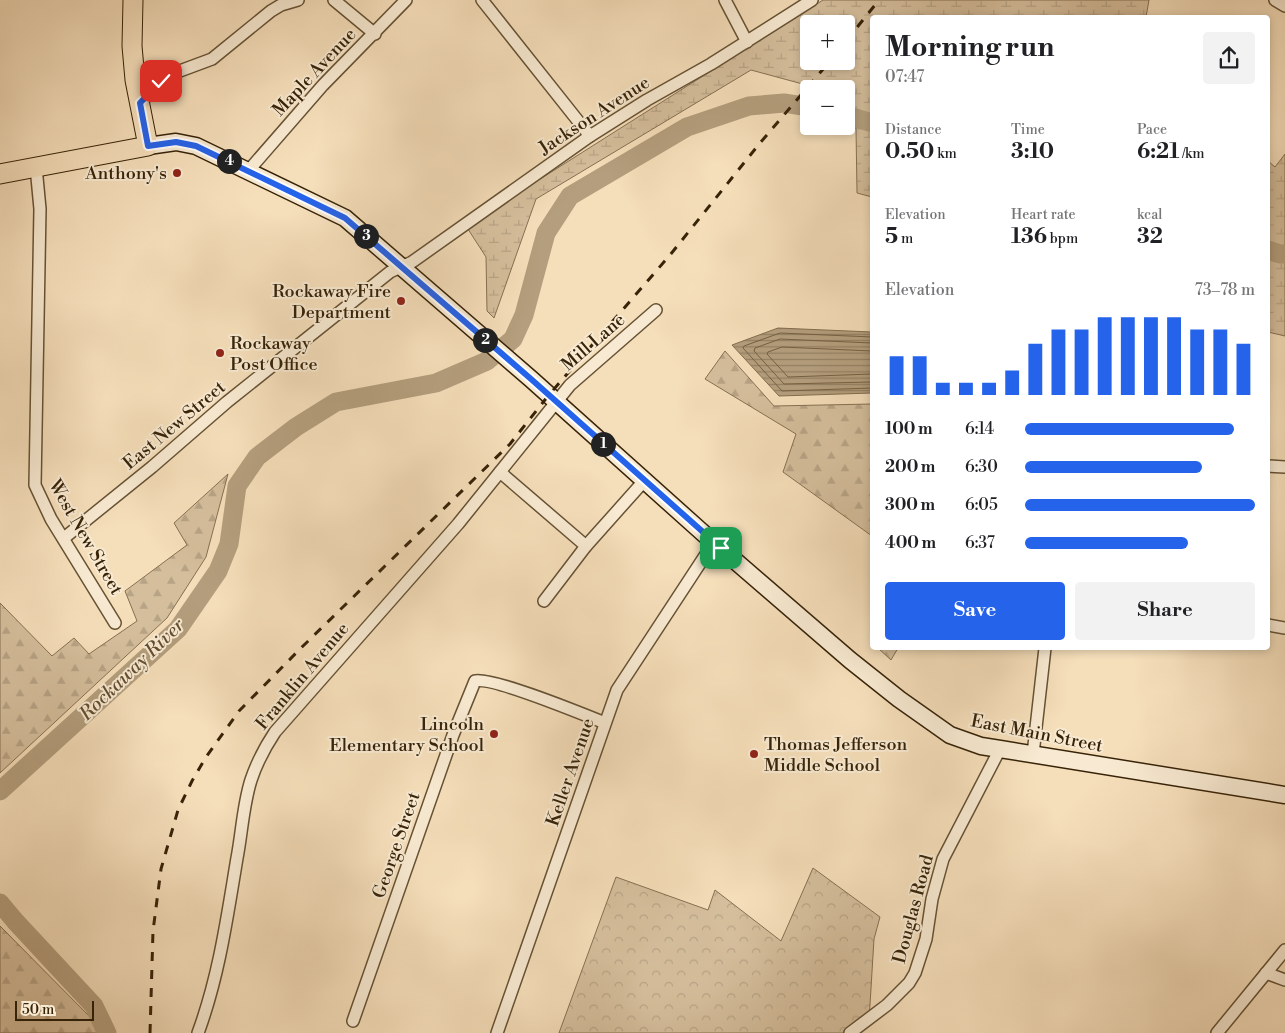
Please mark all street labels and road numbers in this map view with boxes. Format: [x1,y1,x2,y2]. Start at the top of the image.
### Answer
street label: Maple Avenue [267,23,361,121]
street label: Jackson Avenue [534,71,654,160]
street label: Mill Lane [557,308,630,376]
street label: East New Street [118,375,231,475]
street label: West New Street [43,475,128,600]
street label: Franklin Avenue [251,618,354,735]
street label: East Main Street [969,709,1105,758]
street label: Keller Avenue [541,715,600,829]
street label: George Street [368,788,426,901]
street label: Douglas Road [888,852,939,966]

